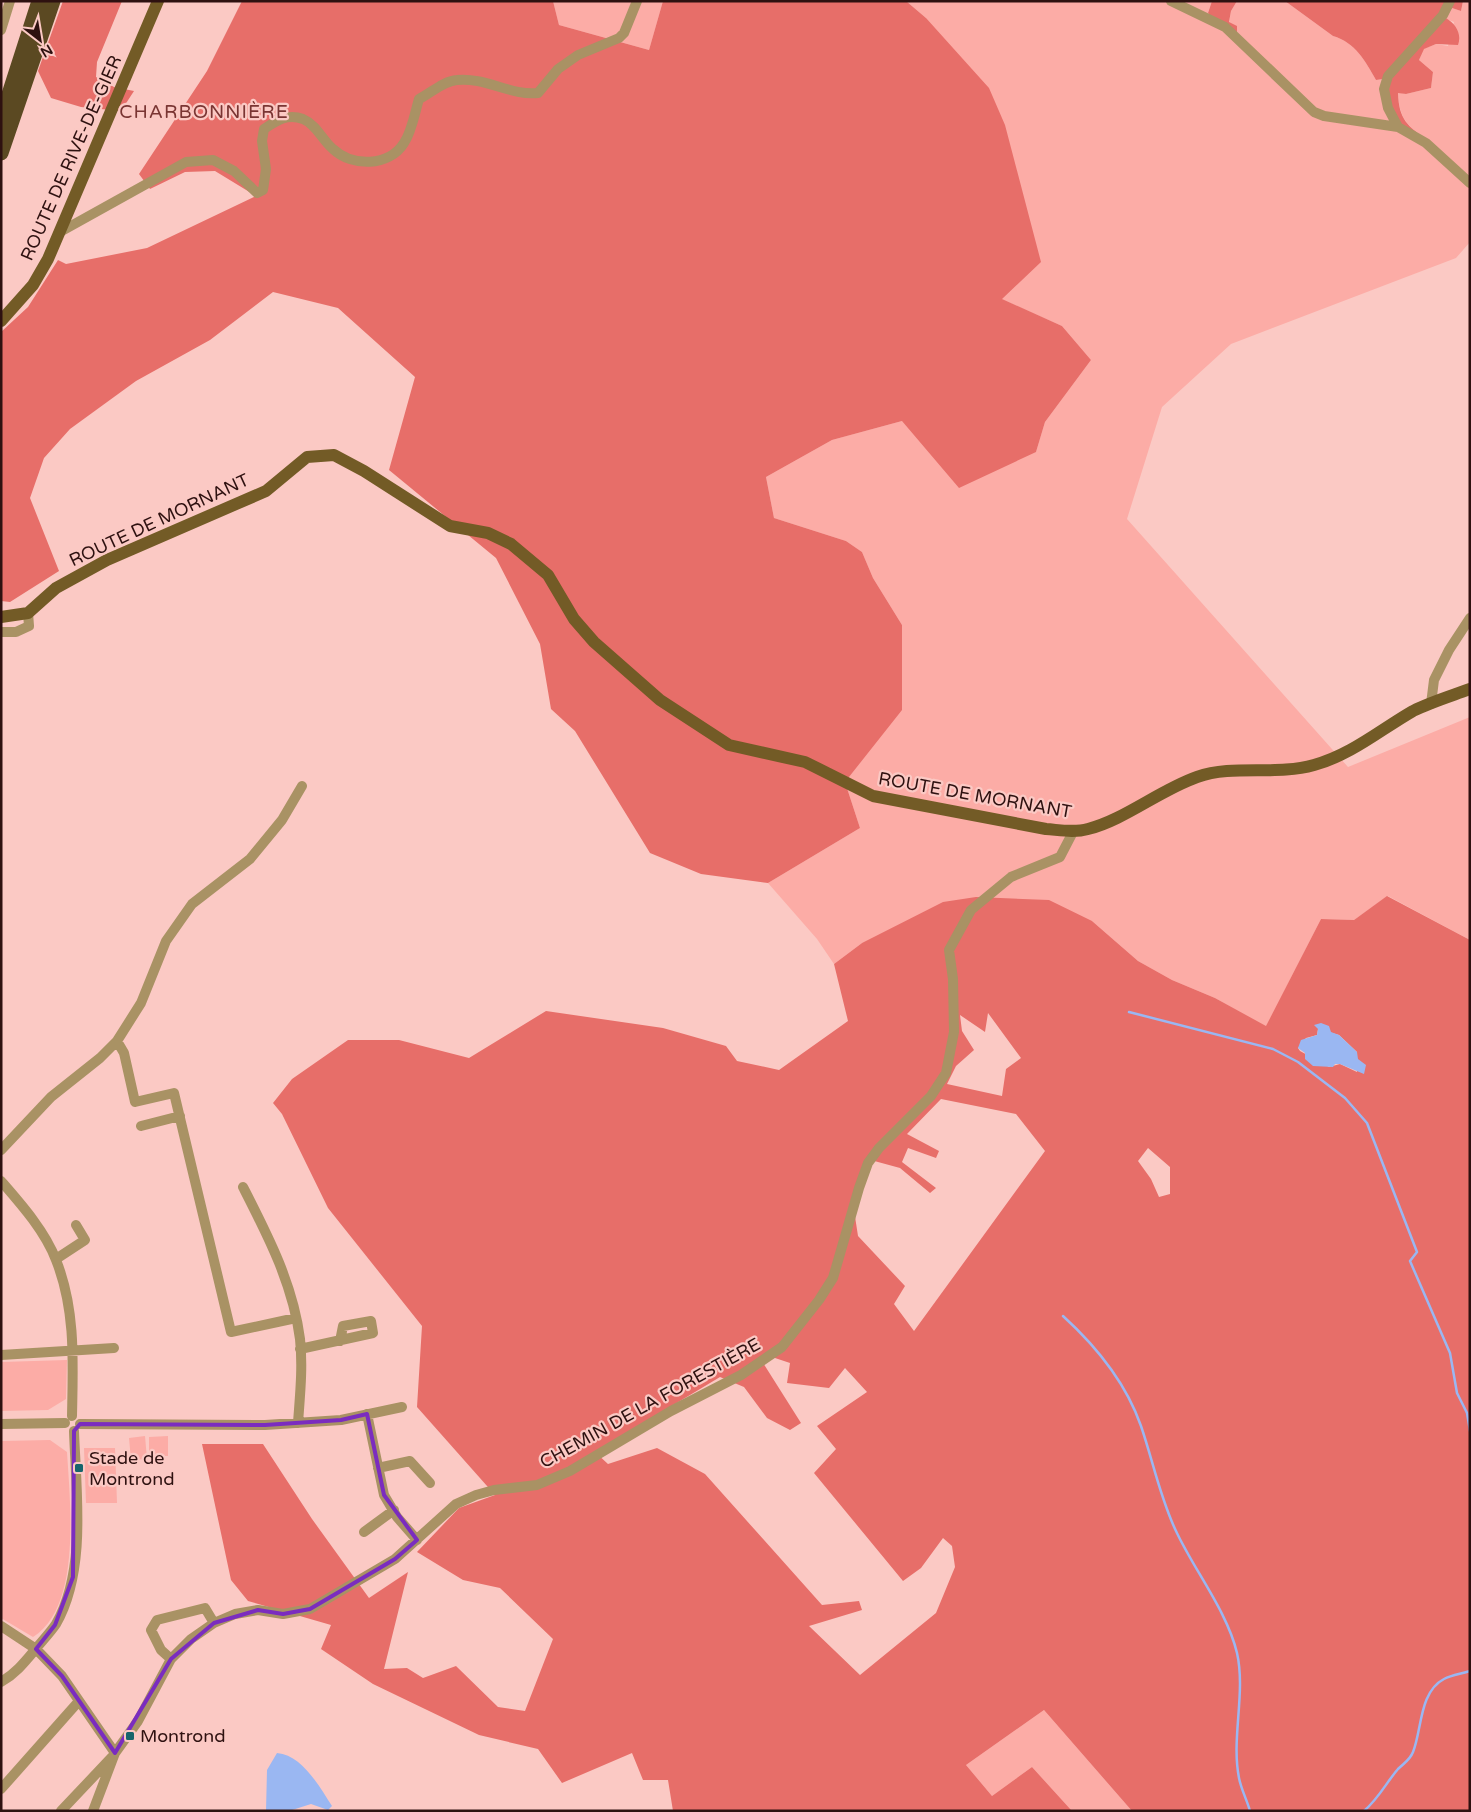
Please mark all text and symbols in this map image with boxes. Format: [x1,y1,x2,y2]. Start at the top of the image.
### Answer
north arrow [15,15,65,65]
text: N [37,41,56,61]
street label: ROUTE DE RIVE-DE-GIER [16,52,126,264]
district label: CHARBONNIÈRE [119,101,289,123]
street label: ROUTE DE MORNANT [66,469,252,571]
street label: ROUTE DE MORNANT [877,767,1073,823]
street label: CHEMIN DE LA FORESTIÈRE [536,1333,764,1473]
place label: Stade de Montrond [89,1447,175,1490]
marker: Stade de Montrond [73,1462,85,1474]
place label: Montrond [140,1725,226,1747]
marker: Montrond [124,1730,136,1742]

